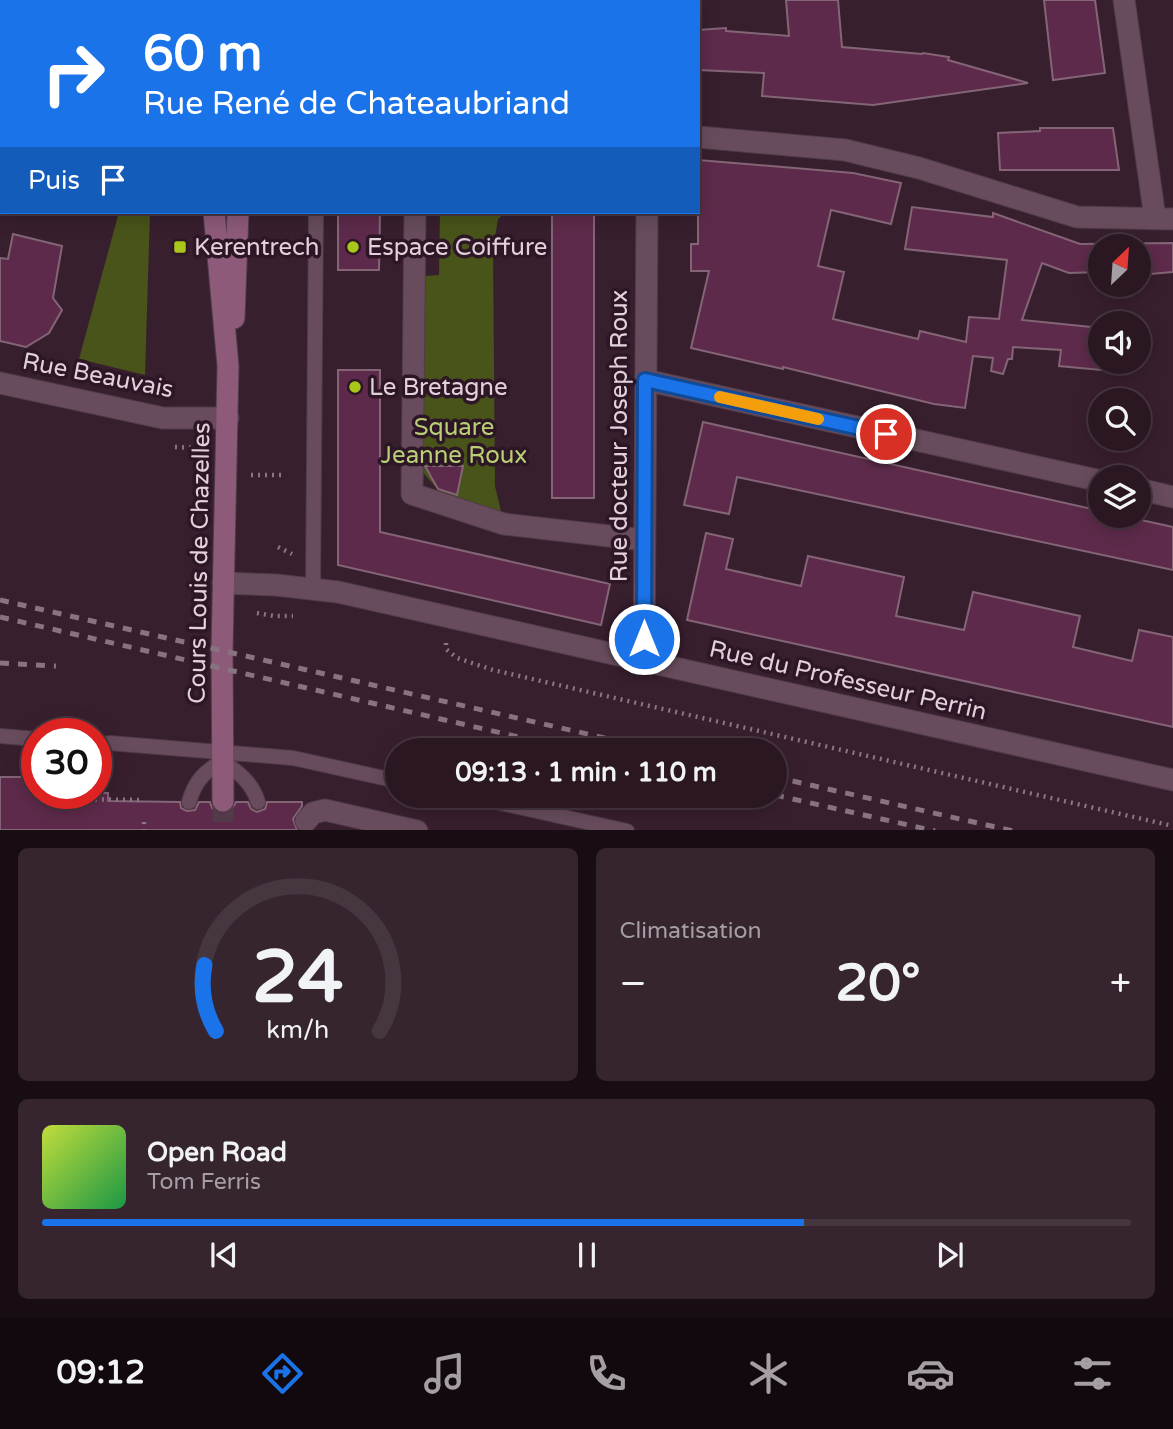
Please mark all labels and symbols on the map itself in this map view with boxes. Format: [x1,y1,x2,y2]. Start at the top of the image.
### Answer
place label: Kerentrech [194,233,319,262]
place label: Espace Coiffure [367,233,547,262]
north arrow [1088,234,1152,298]
marker: Kerentrech [172,239,188,255]
marker: Espace Coiffure [345,239,361,255]
street label: Rue docteur Joseph Roux [605,290,634,582]
street label: Rue Beauvais [20,347,176,404]
place label: Le Bretagne [369,373,508,402]
marker: Le Bretagne [347,379,363,395]
pin [856,404,916,464]
park label: Square Jeanne Roux [381,413,527,470]
street label: Cours Louis de Chazelles [183,422,216,704]
position arrow [607,602,681,676]
street label: Rue du Professeur Perrin [706,634,989,727]
speed limit sign: 30 [21,718,112,809]

